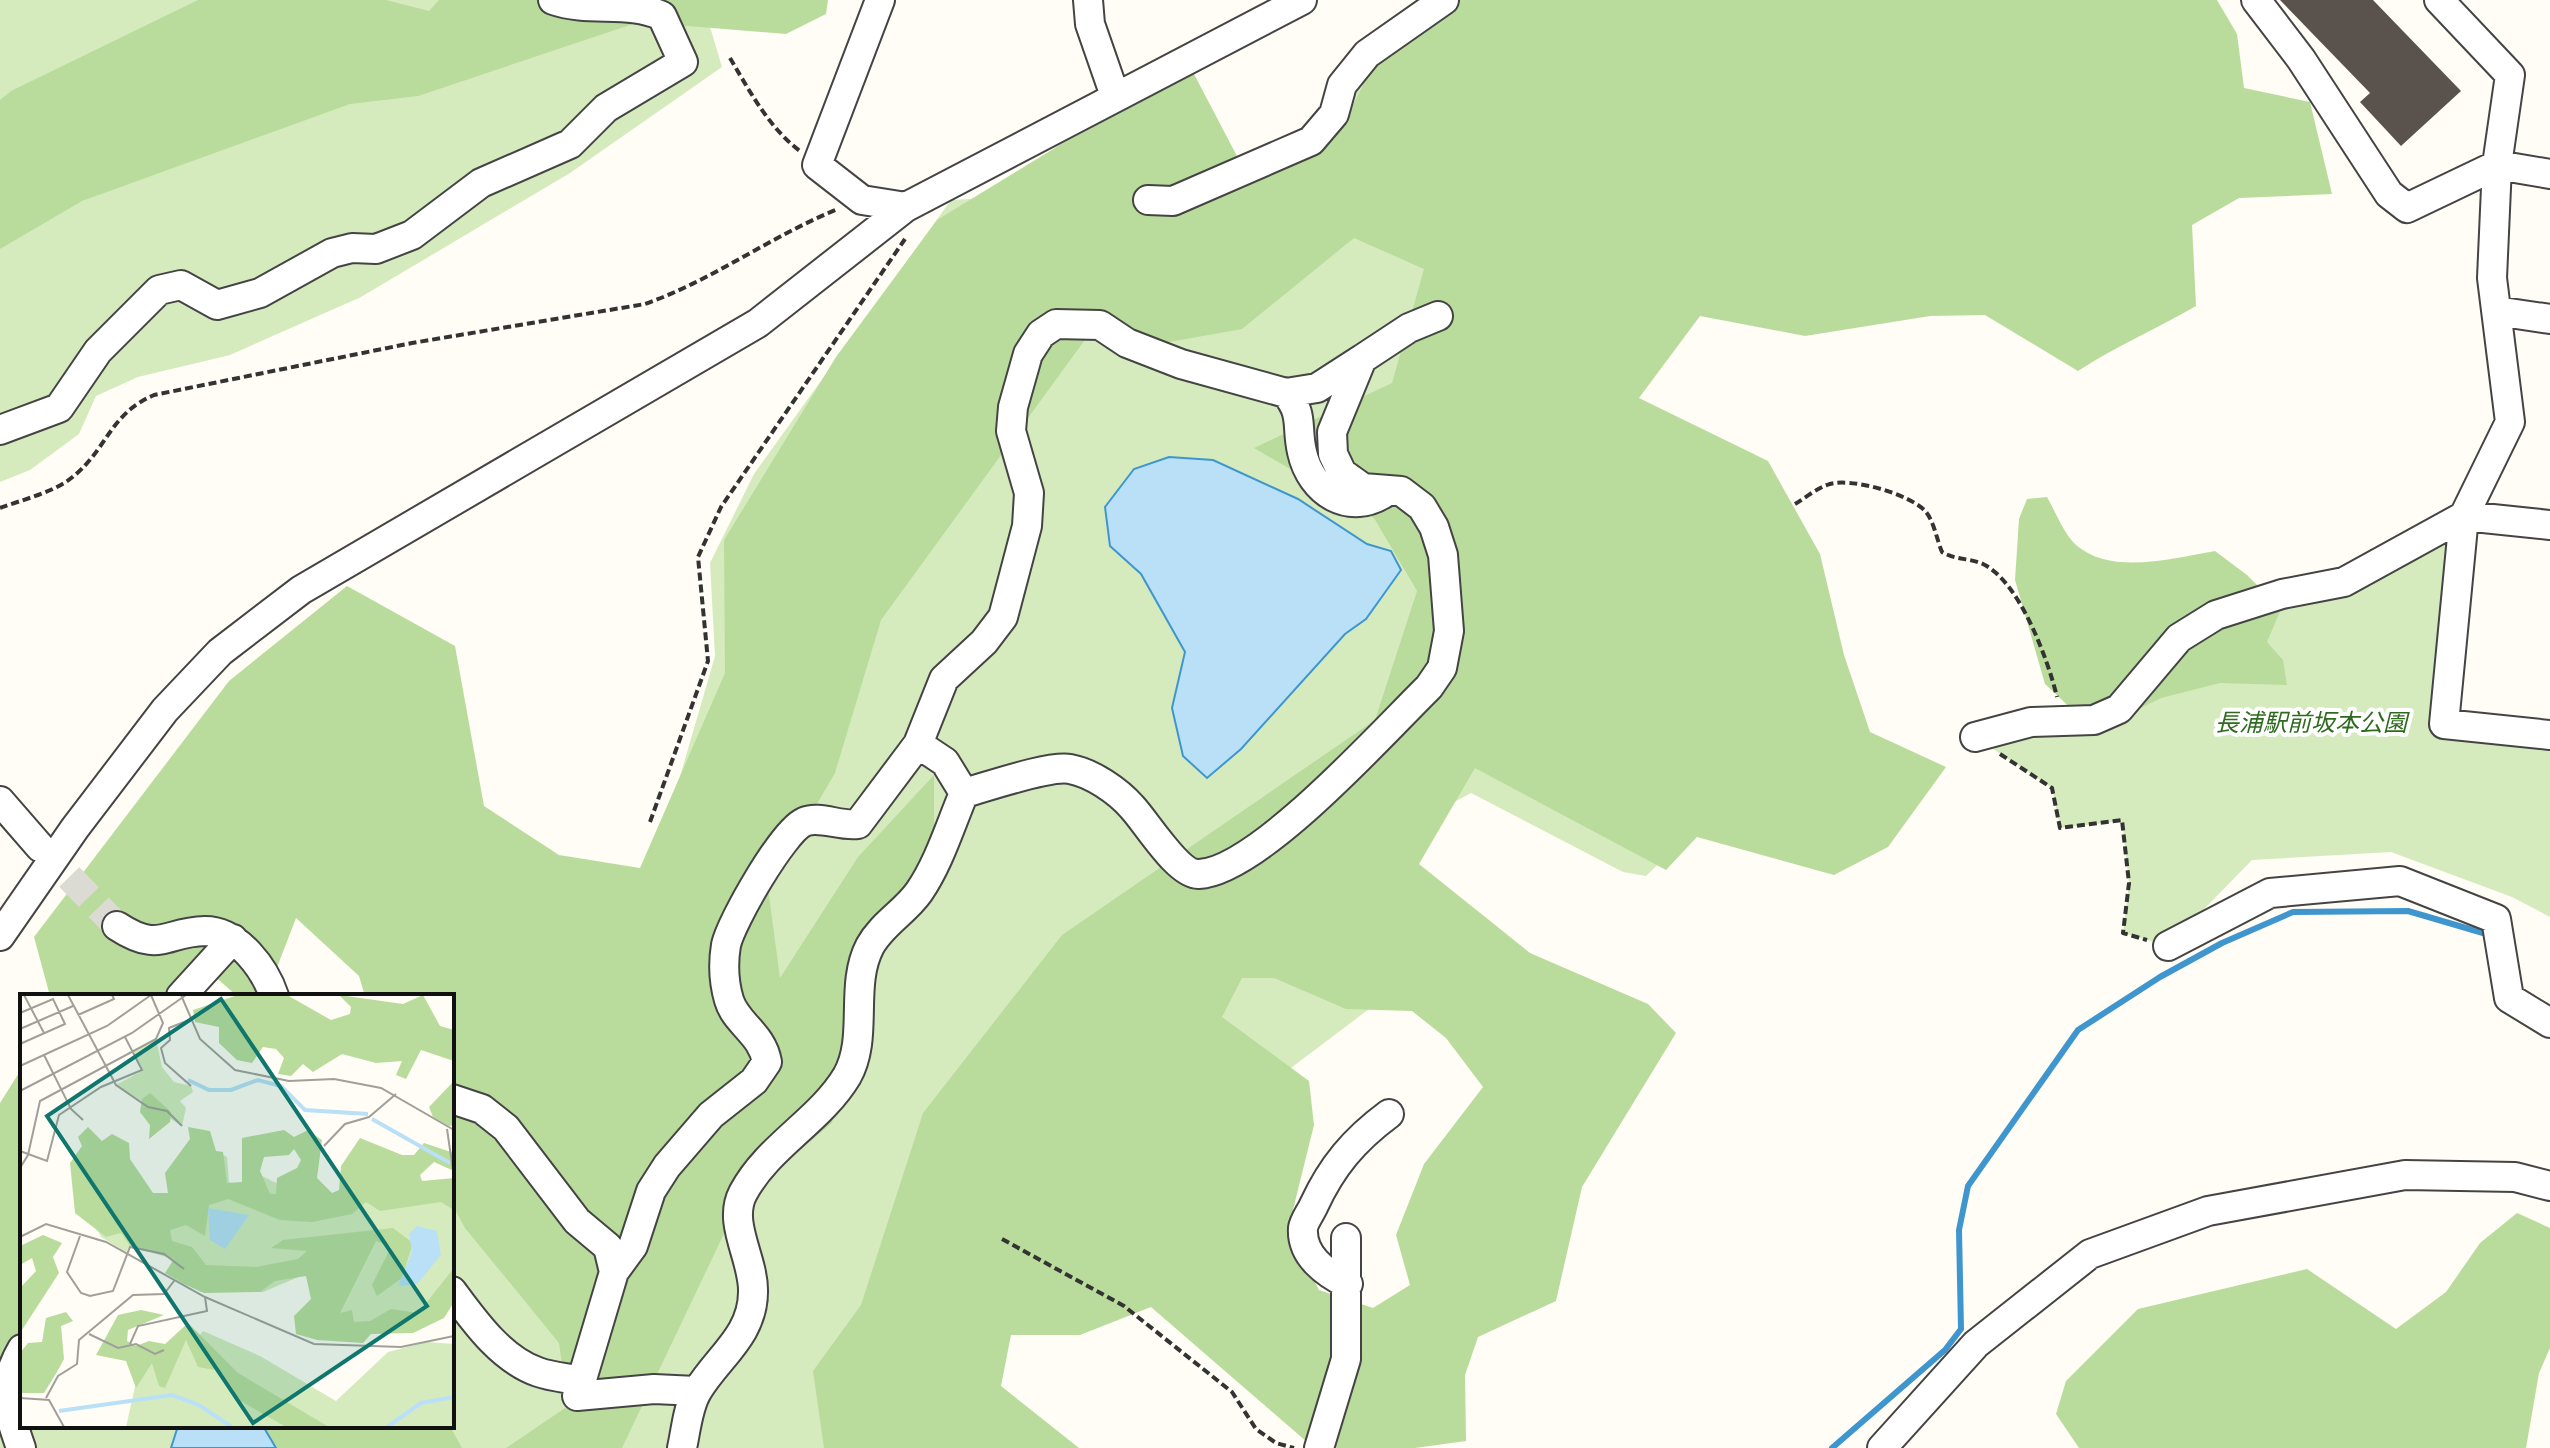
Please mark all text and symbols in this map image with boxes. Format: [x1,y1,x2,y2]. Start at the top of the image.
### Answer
park label: 長浦駅前坂本公園 [2215,710,2410,736]
inset map [20,994,454,1428]

